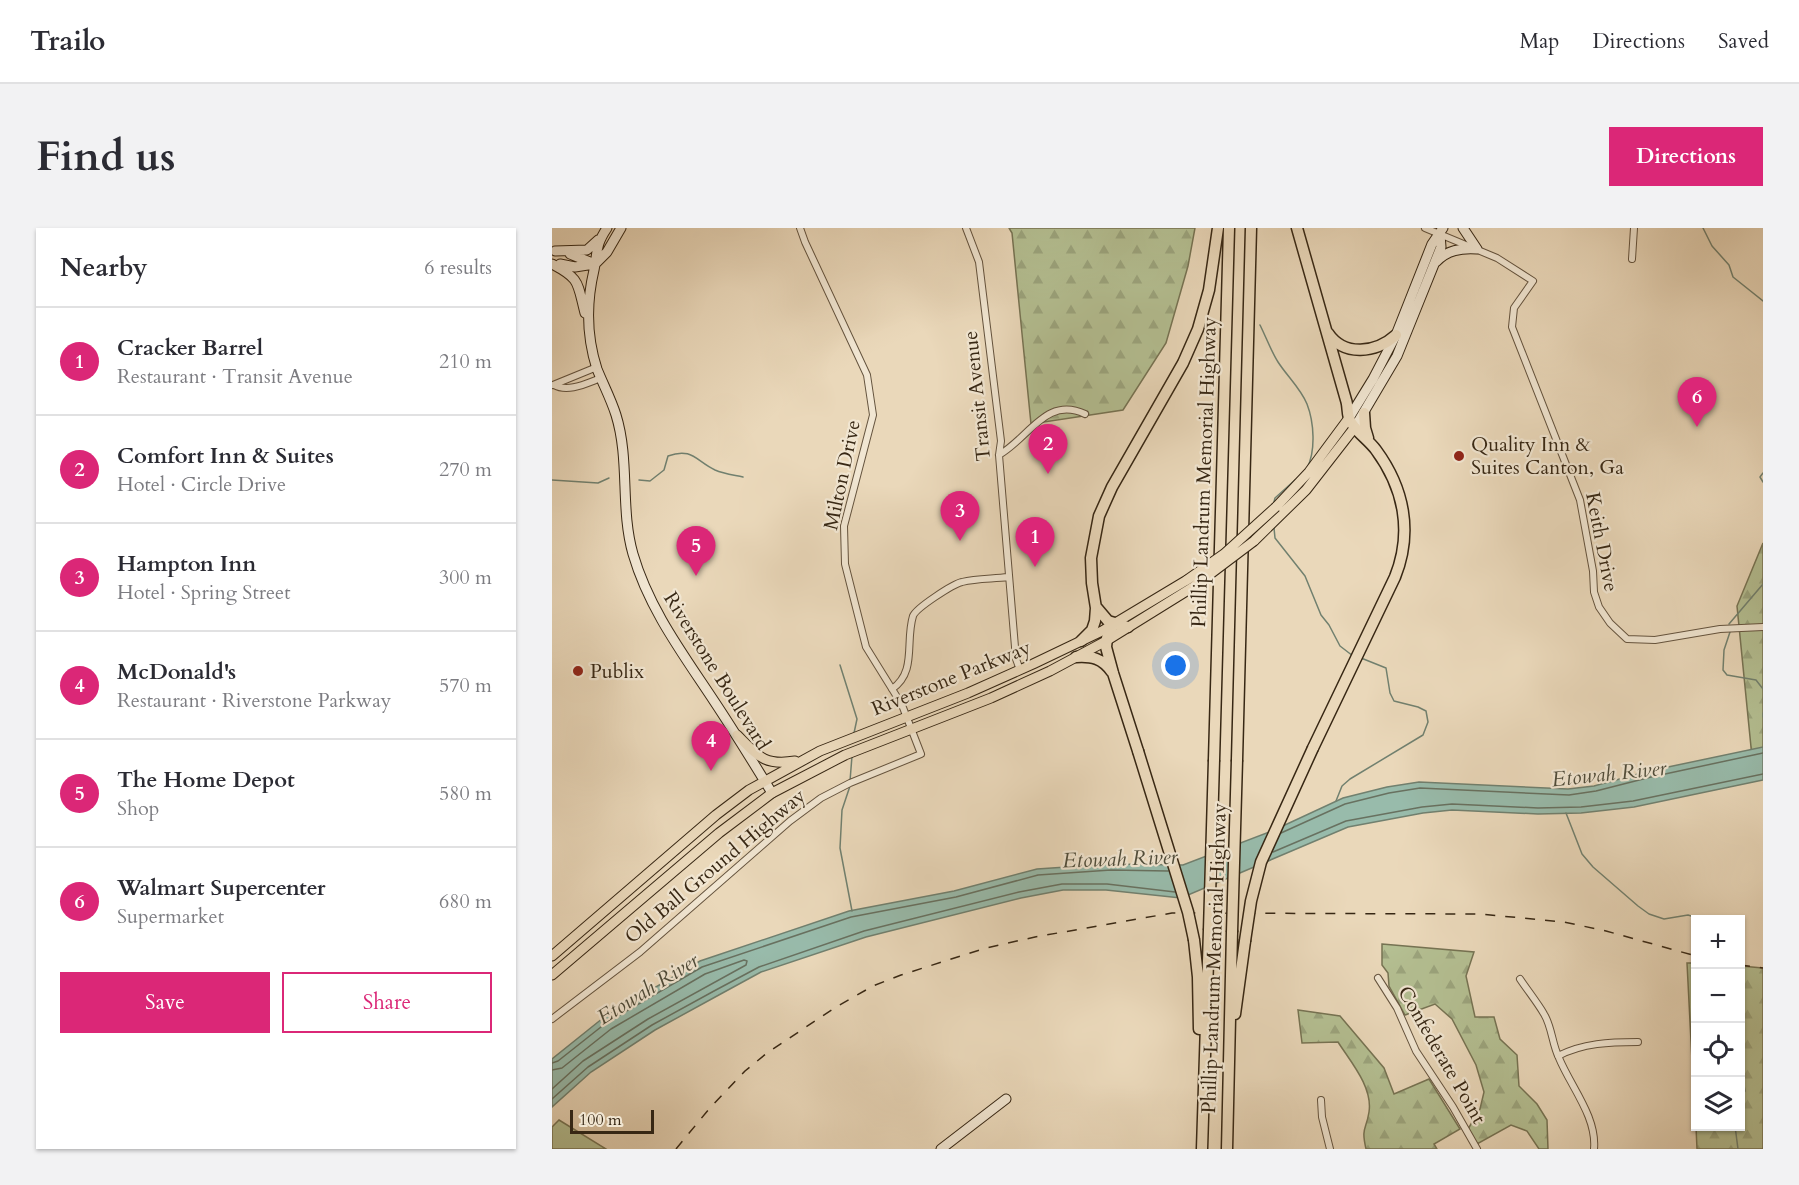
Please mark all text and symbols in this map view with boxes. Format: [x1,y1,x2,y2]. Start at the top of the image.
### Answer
text: Trailo [30,22,105,60]
text: Map [1519,27,1559,56]
text: Directions [1592,27,1685,56]
text: Saved [1718,27,1769,56]
button: Directions [1609,127,1763,186]
text: Find us [36,128,176,185]
text: Nearby [60,250,148,285]
text: 6 results [424,254,492,281]
street label: Phillip Landrum Memorial Highway [1185,316,1223,628]
street label: Transit Avenue [957,330,997,462]
text: Cracker Barrel [117,333,263,363]
text: 1 [74,348,85,375]
text: 210 m [439,348,492,375]
text: Restaurant · Transit Avenue [117,363,353,390]
pin: 6 [1678,378,1716,427]
street label: Milton Drive [817,418,867,532]
pin: 2 [1028,424,1068,474]
place label: Quality Inn & Suites Canton, Ga [1471,431,1624,481]
text: Comfort Inn & Suites [117,441,334,471]
marker: Quality Inn & Suites Canton, Ga [1452,449,1466,463]
text: 2 [74,456,85,483]
text: 270 m [439,456,492,483]
text: Hotel · Circle Drive [117,471,286,498]
street label: Keith Drive [1579,490,1625,594]
pin: 3 [940,492,980,541]
pin: 1 [1016,518,1054,567]
pin: 5 [676,526,716,576]
text: Hampton Inn [117,549,256,579]
text: 3 [74,564,85,591]
text: 300 m [439,564,492,591]
text: Hotel · Spring Street [117,579,291,606]
street label: Riverstone Boulevard [657,587,777,756]
street label: Riverstone Parkway [867,634,1035,722]
your location [1161,651,1190,680]
text: McDonald's [117,657,236,687]
place label: Publix [590,658,644,685]
marker: Publix [571,664,585,678]
text: 4 [74,672,85,699]
text: 570 m [439,672,492,699]
text: Restaurant · Riverstone Parkway [117,687,391,714]
pin: 4 [692,722,730,771]
water label: Etowah River [1550,753,1669,794]
text: The Home Depot [117,765,295,795]
text: 5 [74,780,85,807]
text: 580 m [439,780,492,807]
street label: Old Ball Ground Highway [619,782,811,950]
text: Shop [117,795,159,822]
street label: Phillip Landrum Memorial Highway [1195,802,1233,1114]
water label: Etowah River [1062,842,1179,875]
text: Walmart Supercenter [117,873,326,903]
text: 6 [74,888,85,915]
text: 680 m [439,888,492,915]
text: Supermarket [117,903,224,930]
map controls [1691,915,1745,1131]
button: + [1691,915,1745,969]
water label: Etowah River [592,946,705,1032]
button: − [1691,969,1745,1023]
button: Save [60,972,270,1033]
button: Share [282,972,492,1033]
street label: Confederate Point [1392,981,1493,1129]
button: locate [1691,1023,1745,1077]
button: layers [1691,1077,1745,1131]
scale bar [570,1107,654,1134]
text: 100 m [579,1109,621,1131]

